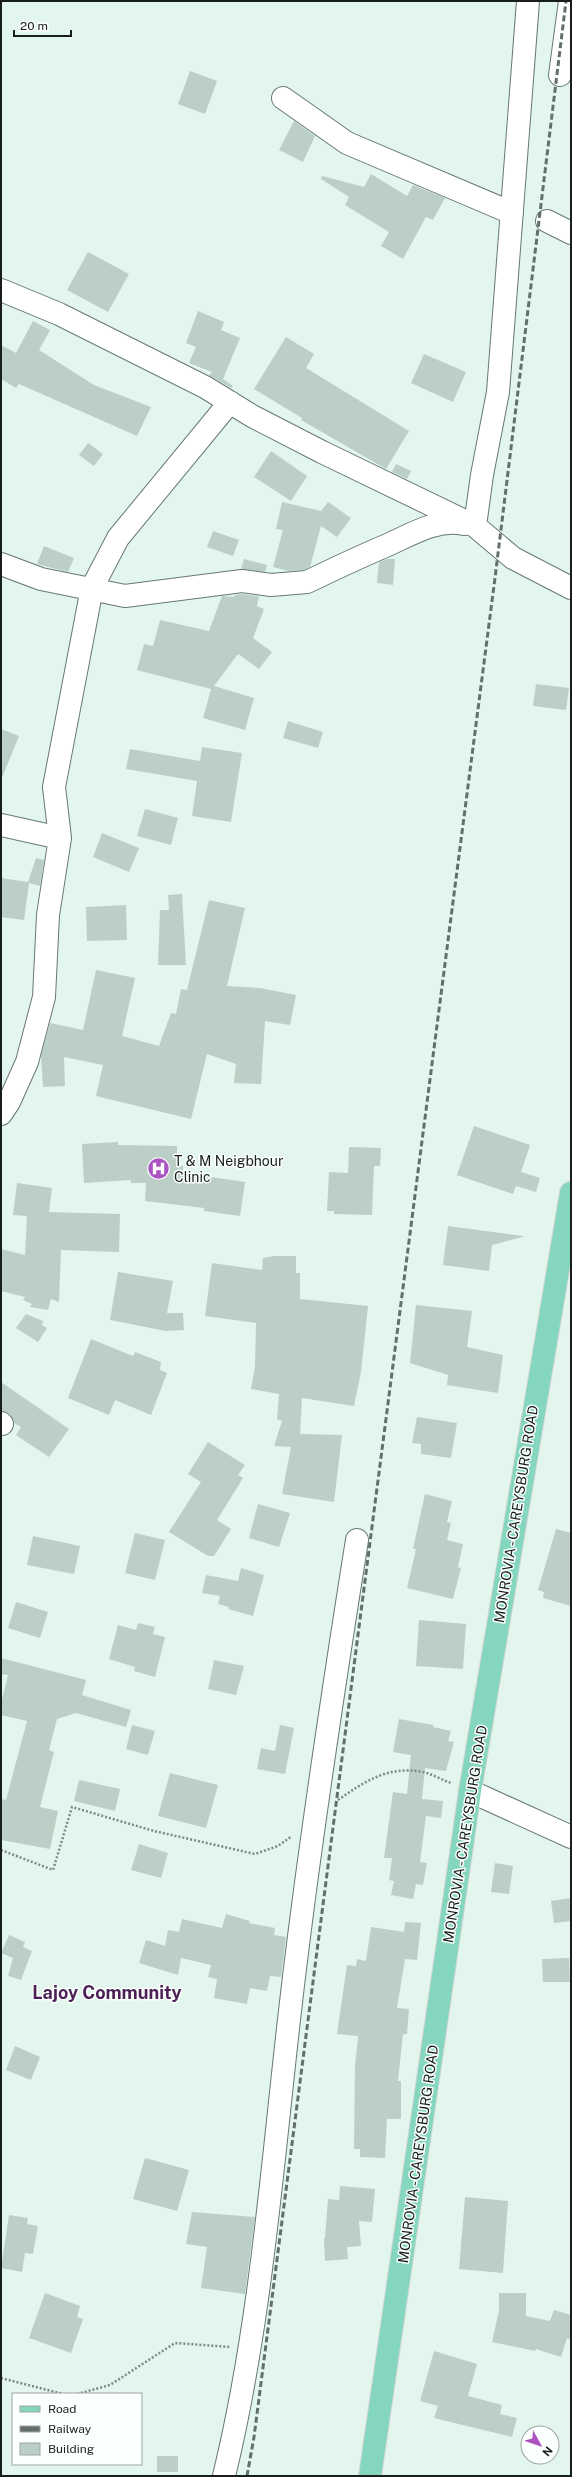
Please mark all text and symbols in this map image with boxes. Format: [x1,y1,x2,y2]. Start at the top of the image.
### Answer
scale bar [14,12,71,38]
text: 20 m [20,19,48,33]
place label: T & M Neigbhour Clinic [174,1153,283,1185]
hospital icon: T & M Neigbhour Clinic [145,1156,171,1182]
street label: MONROVIA - CAREYSBURG ROAD [491,1404,541,1624]
street label: MONROVIA - CAREYSBURG ROAD [440,1724,490,1944]
district label: Lajoy Community [32,1982,182,2003]
street label: MONROVIA - CAREYSBURG ROAD [395,2044,441,2264]
legend [12,2393,142,2465]
text: Road [48,2402,76,2416]
text: Railway [48,2422,92,2436]
north arrow [520,2425,560,2465]
text: Building [48,2442,94,2456]
text: N [540,2444,555,2459]

